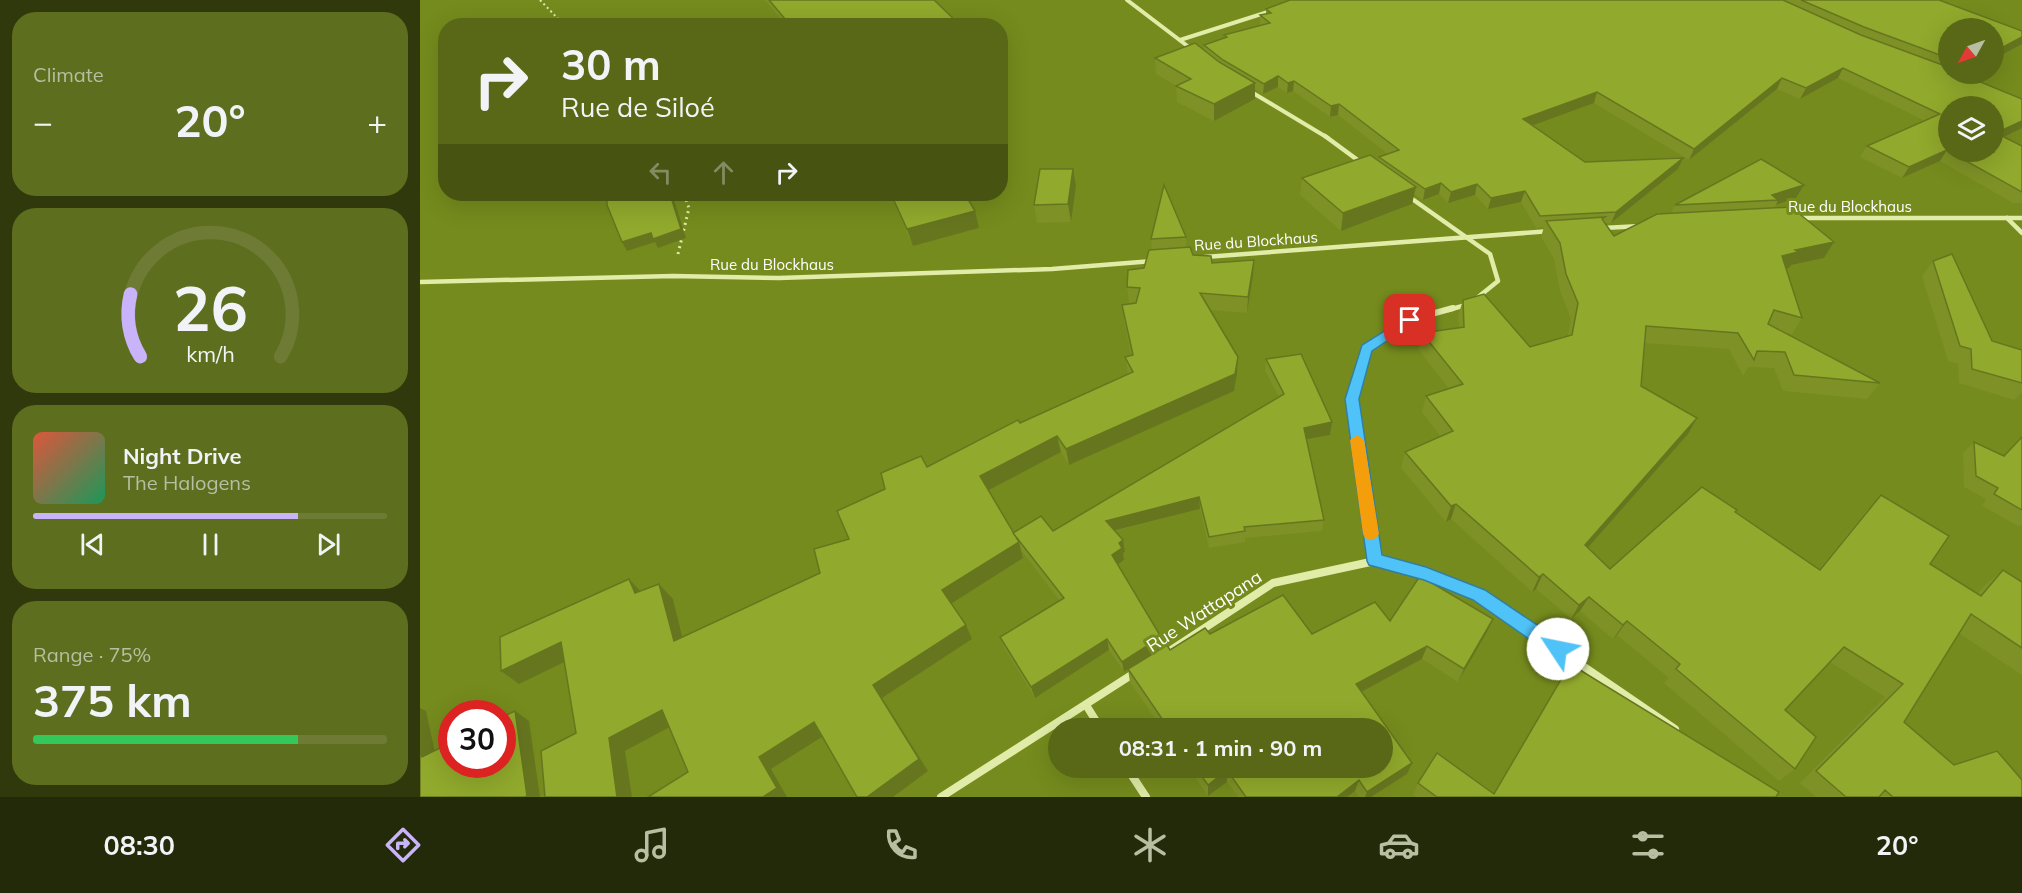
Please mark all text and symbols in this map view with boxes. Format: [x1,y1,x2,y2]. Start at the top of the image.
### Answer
north arrow [1938,18,2004,84]
map controls [1938,18,2004,162]
text: 30 m [561,38,661,91]
icon: right [462,42,540,120]
text: Climate [33,62,104,87]
text: Rue de Siloé [561,90,715,124]
text: 20° [174,92,246,148]
button: layers [1938,96,2004,162]
text: − [33,101,53,142]
text: + [367,101,387,142]
icon: left [644,156,677,189]
icon: ahead [707,156,740,189]
icon: right [770,156,803,189]
street label: Rue du Blockhaus [1788,197,1912,216]
street label: Rue du Blockhaus [1193,227,1319,255]
street label: Rue du Blockhaus [710,255,834,274]
text: 26 [173,269,247,348]
pin [1384,294,1435,345]
icon: arrive [1393,303,1426,336]
text: km/h [186,341,234,368]
text: Night Drive [123,442,242,470]
text: The Halogens [123,470,251,495]
icon: previous [76,528,109,561]
icon: pause [194,528,227,561]
icon: next [312,528,345,561]
street label: Rue Wattapana [1142,565,1266,657]
position arrow [1526,617,1590,681]
text: Range · 75% [33,642,151,667]
text: 375 km [33,672,192,728]
speed limit sign: 30 [438,700,516,778]
text: 08:31 · 1 min · 90 m [1119,734,1322,762]
icon: directions [382,824,424,866]
icon: music [631,824,673,866]
icon: phone [880,824,922,866]
icon: climate [1129,824,1171,866]
icon: car [1378,824,1420,866]
icon: filters [1627,824,1669,866]
text: 08:30 [103,828,175,862]
text: 20° [1876,828,1918,862]

